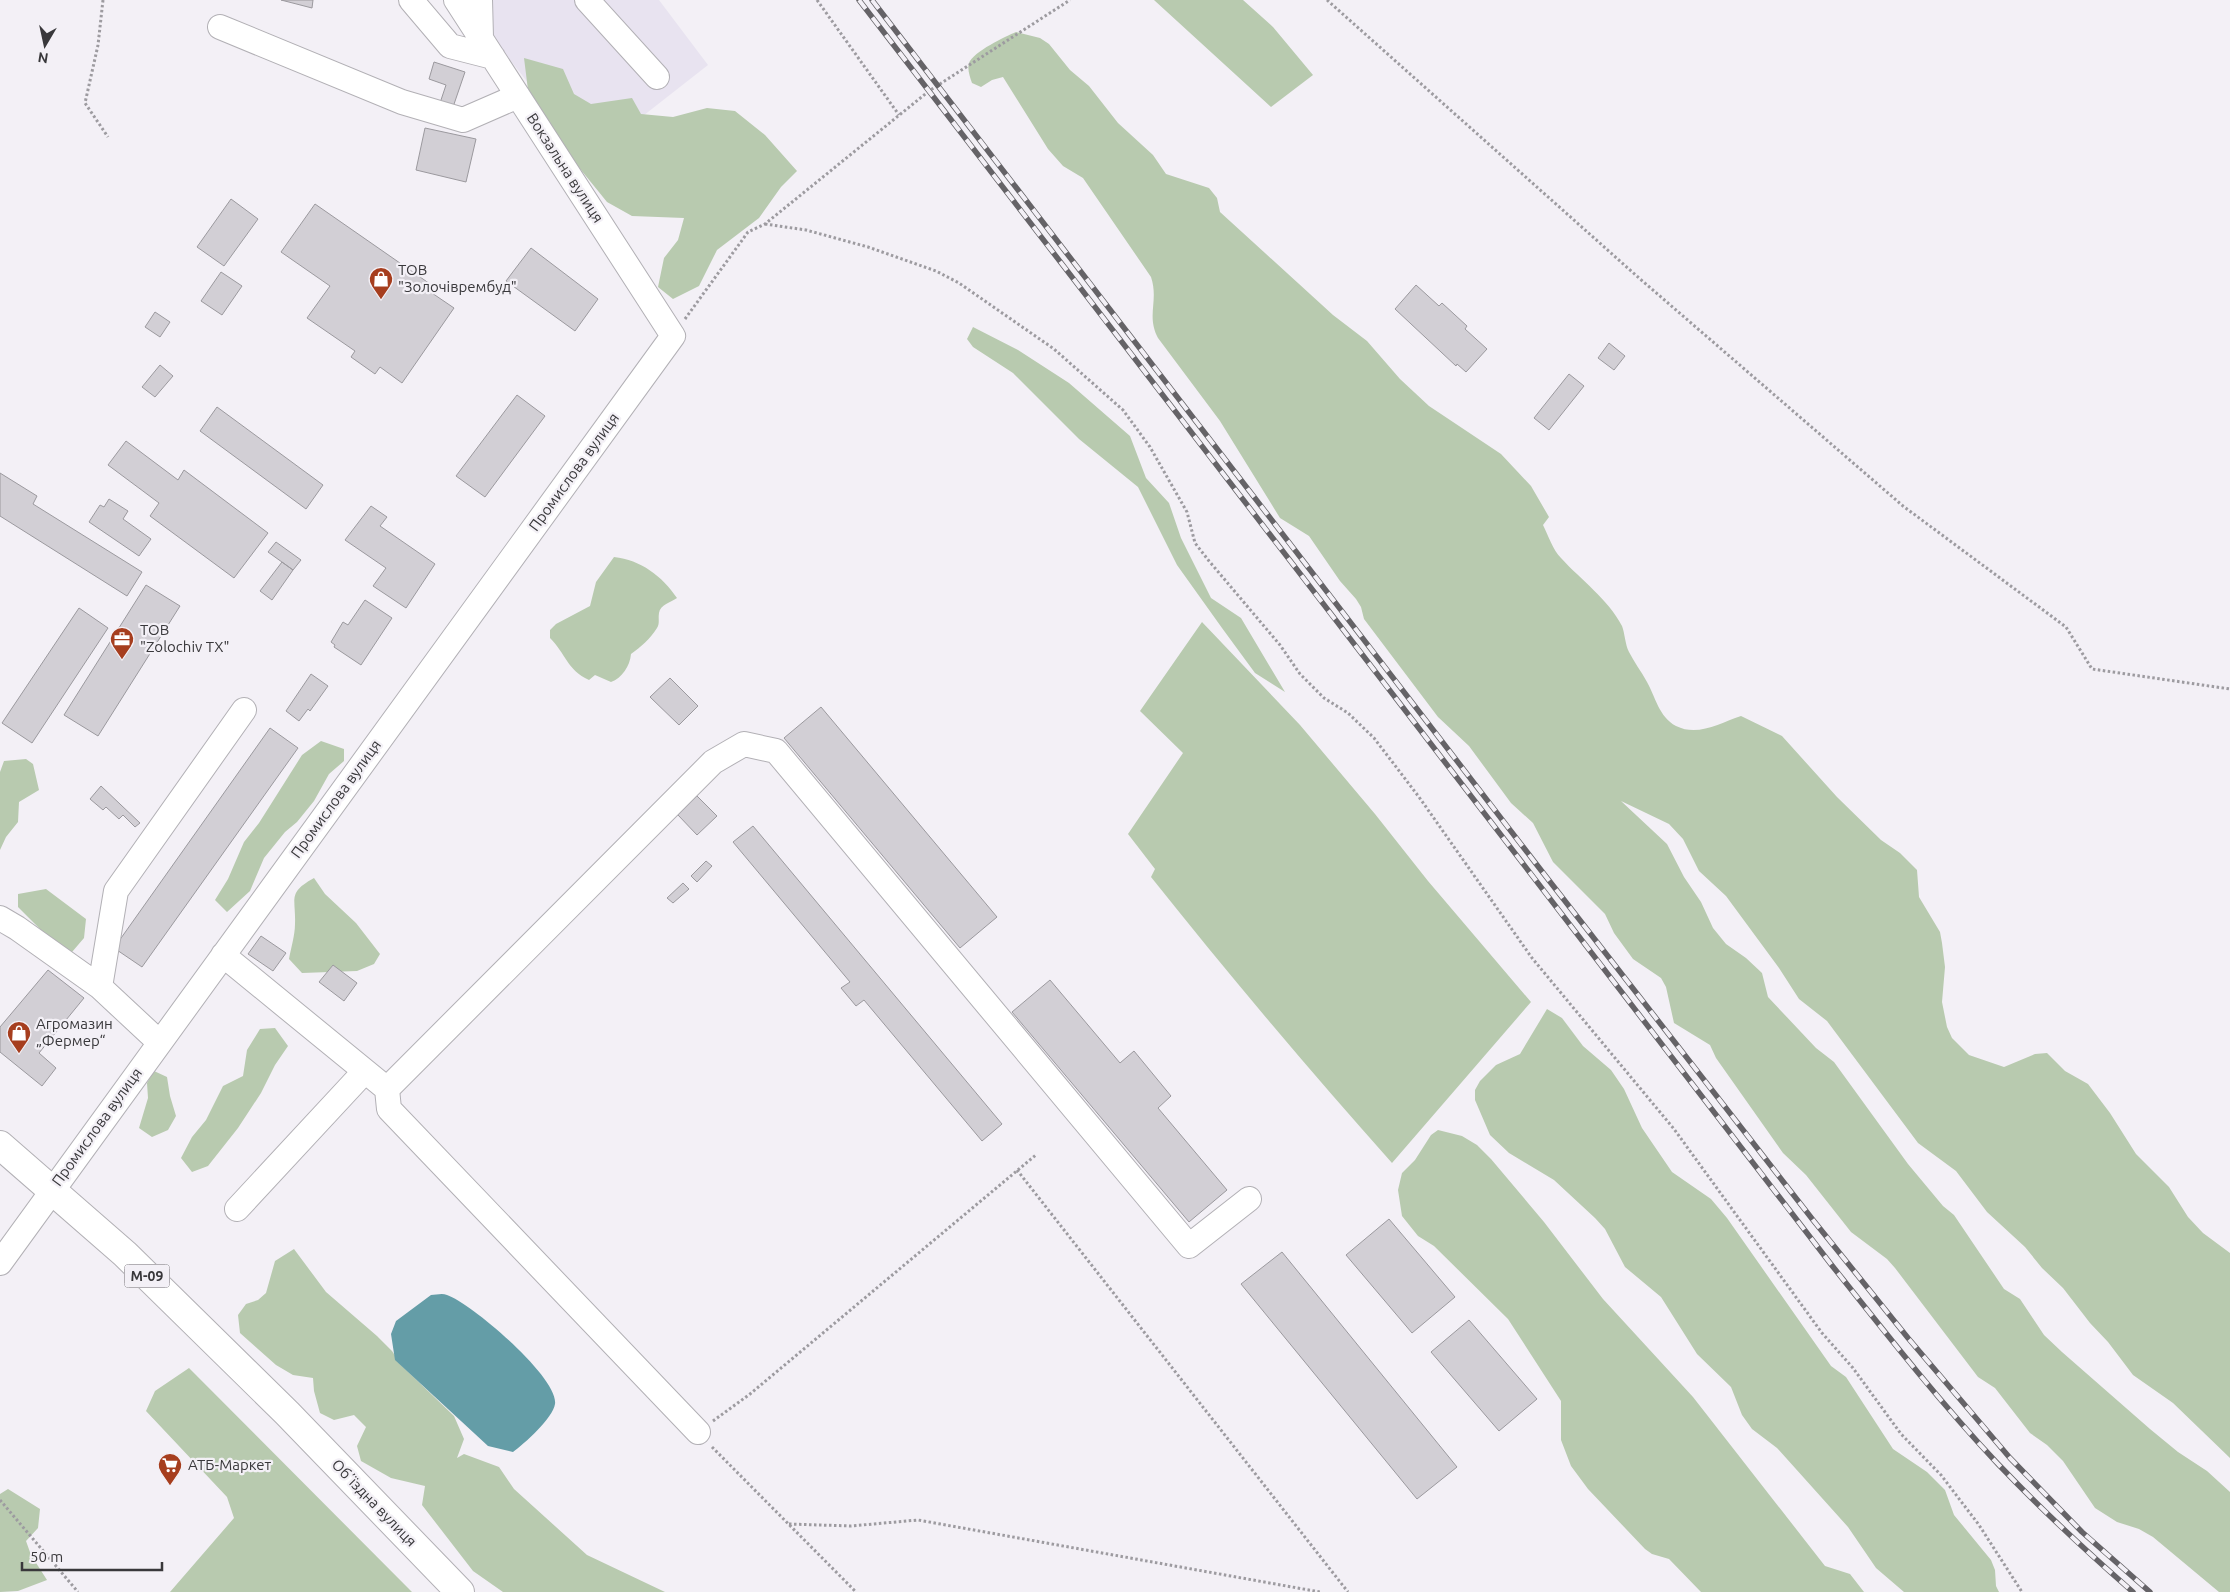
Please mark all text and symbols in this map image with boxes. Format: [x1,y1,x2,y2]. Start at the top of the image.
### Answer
north arrow [20,20,70,70]
text: N [37,49,49,67]
street label: Вокзальна вулиця [524,110,607,226]
place label: ТОВ "Золочіврембуд" [398,261,517,295]
shop icon: ТОВ "Золочіврембуд" [368,266,394,300]
street label: Промислова вулиця [525,409,622,534]
place label: ТОВ "Zolochiv TX" [140,621,230,655]
office icon: ТОВ "Zolochiv TX" [109,626,135,660]
street label: Промислова вулиця [287,736,384,861]
place label: Агромазин „Фермер“ [36,1015,113,1049]
shop icon: Агромазин „Фермер“ [6,1020,32,1054]
street label: Промислова вулиця [48,1064,145,1189]
road number: М-09 [124,1264,170,1288]
supermarket icon: АТБ-Маркет [157,1452,183,1486]
place label: АТБ-Маркет [188,1456,271,1473]
street label: Обʼїздна вулиця [329,1456,420,1550]
scale bar [22,1540,162,1572]
text: 50 m [30,1548,63,1565]

